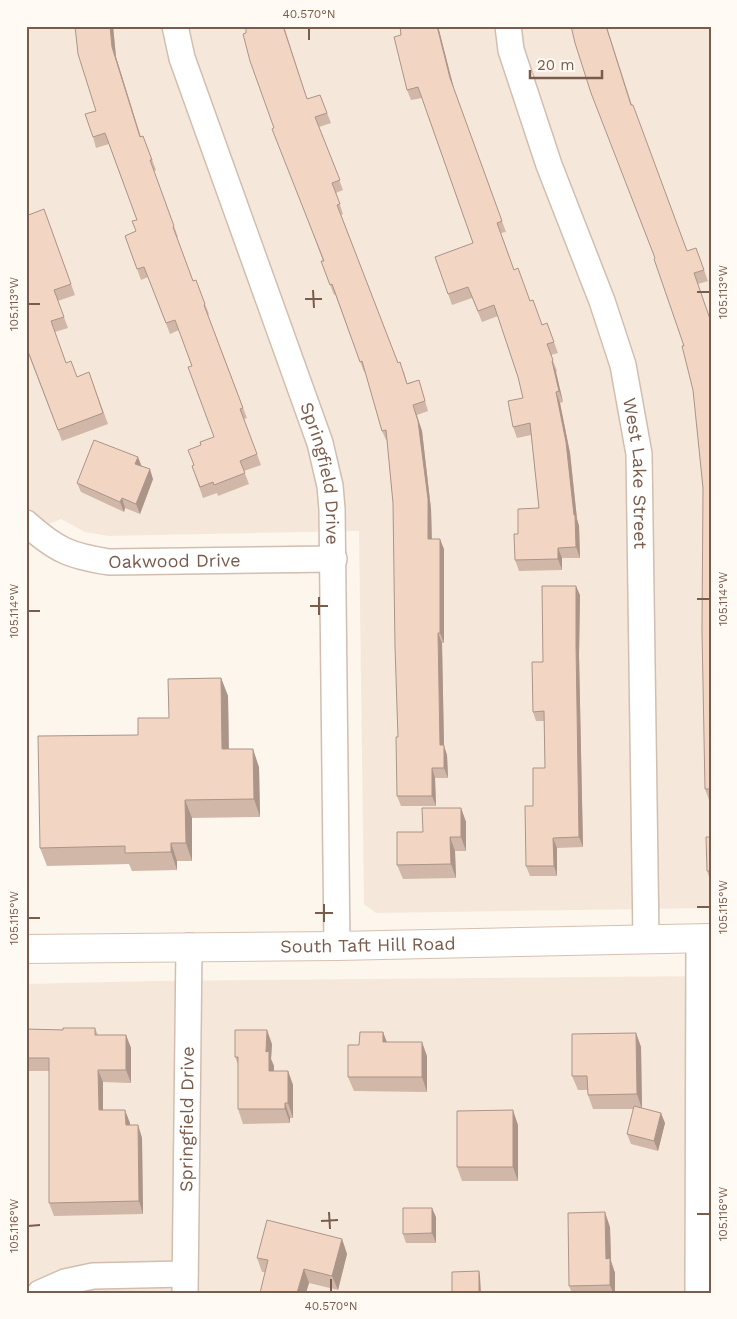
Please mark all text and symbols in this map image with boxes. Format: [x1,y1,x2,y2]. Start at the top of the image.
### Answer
text: 40.570°N [283,7,335,21]
scale bar [530,48,602,80]
text: 20 m [537,56,575,74]
text: 105.113°W [716,264,730,319]
text: 105.113°W [7,276,21,331]
street label: West Lake Street [619,396,651,549]
street label: Springfield Drive [296,399,343,545]
street label: Oakwood Drive [108,549,241,572]
text: 105.114°W [716,571,730,626]
text: 105.114°W [7,583,21,638]
text: 105.115°W [716,879,730,934]
text: 105.115°W [7,890,21,945]
street label: South Taft Hill Road [280,932,456,957]
street label: Springfield Drive [175,1046,198,1192]
text: 105.116°W [716,1186,730,1241]
text: 105.116°W [7,1198,21,1253]
text: 40.570°N [305,1299,357,1313]

